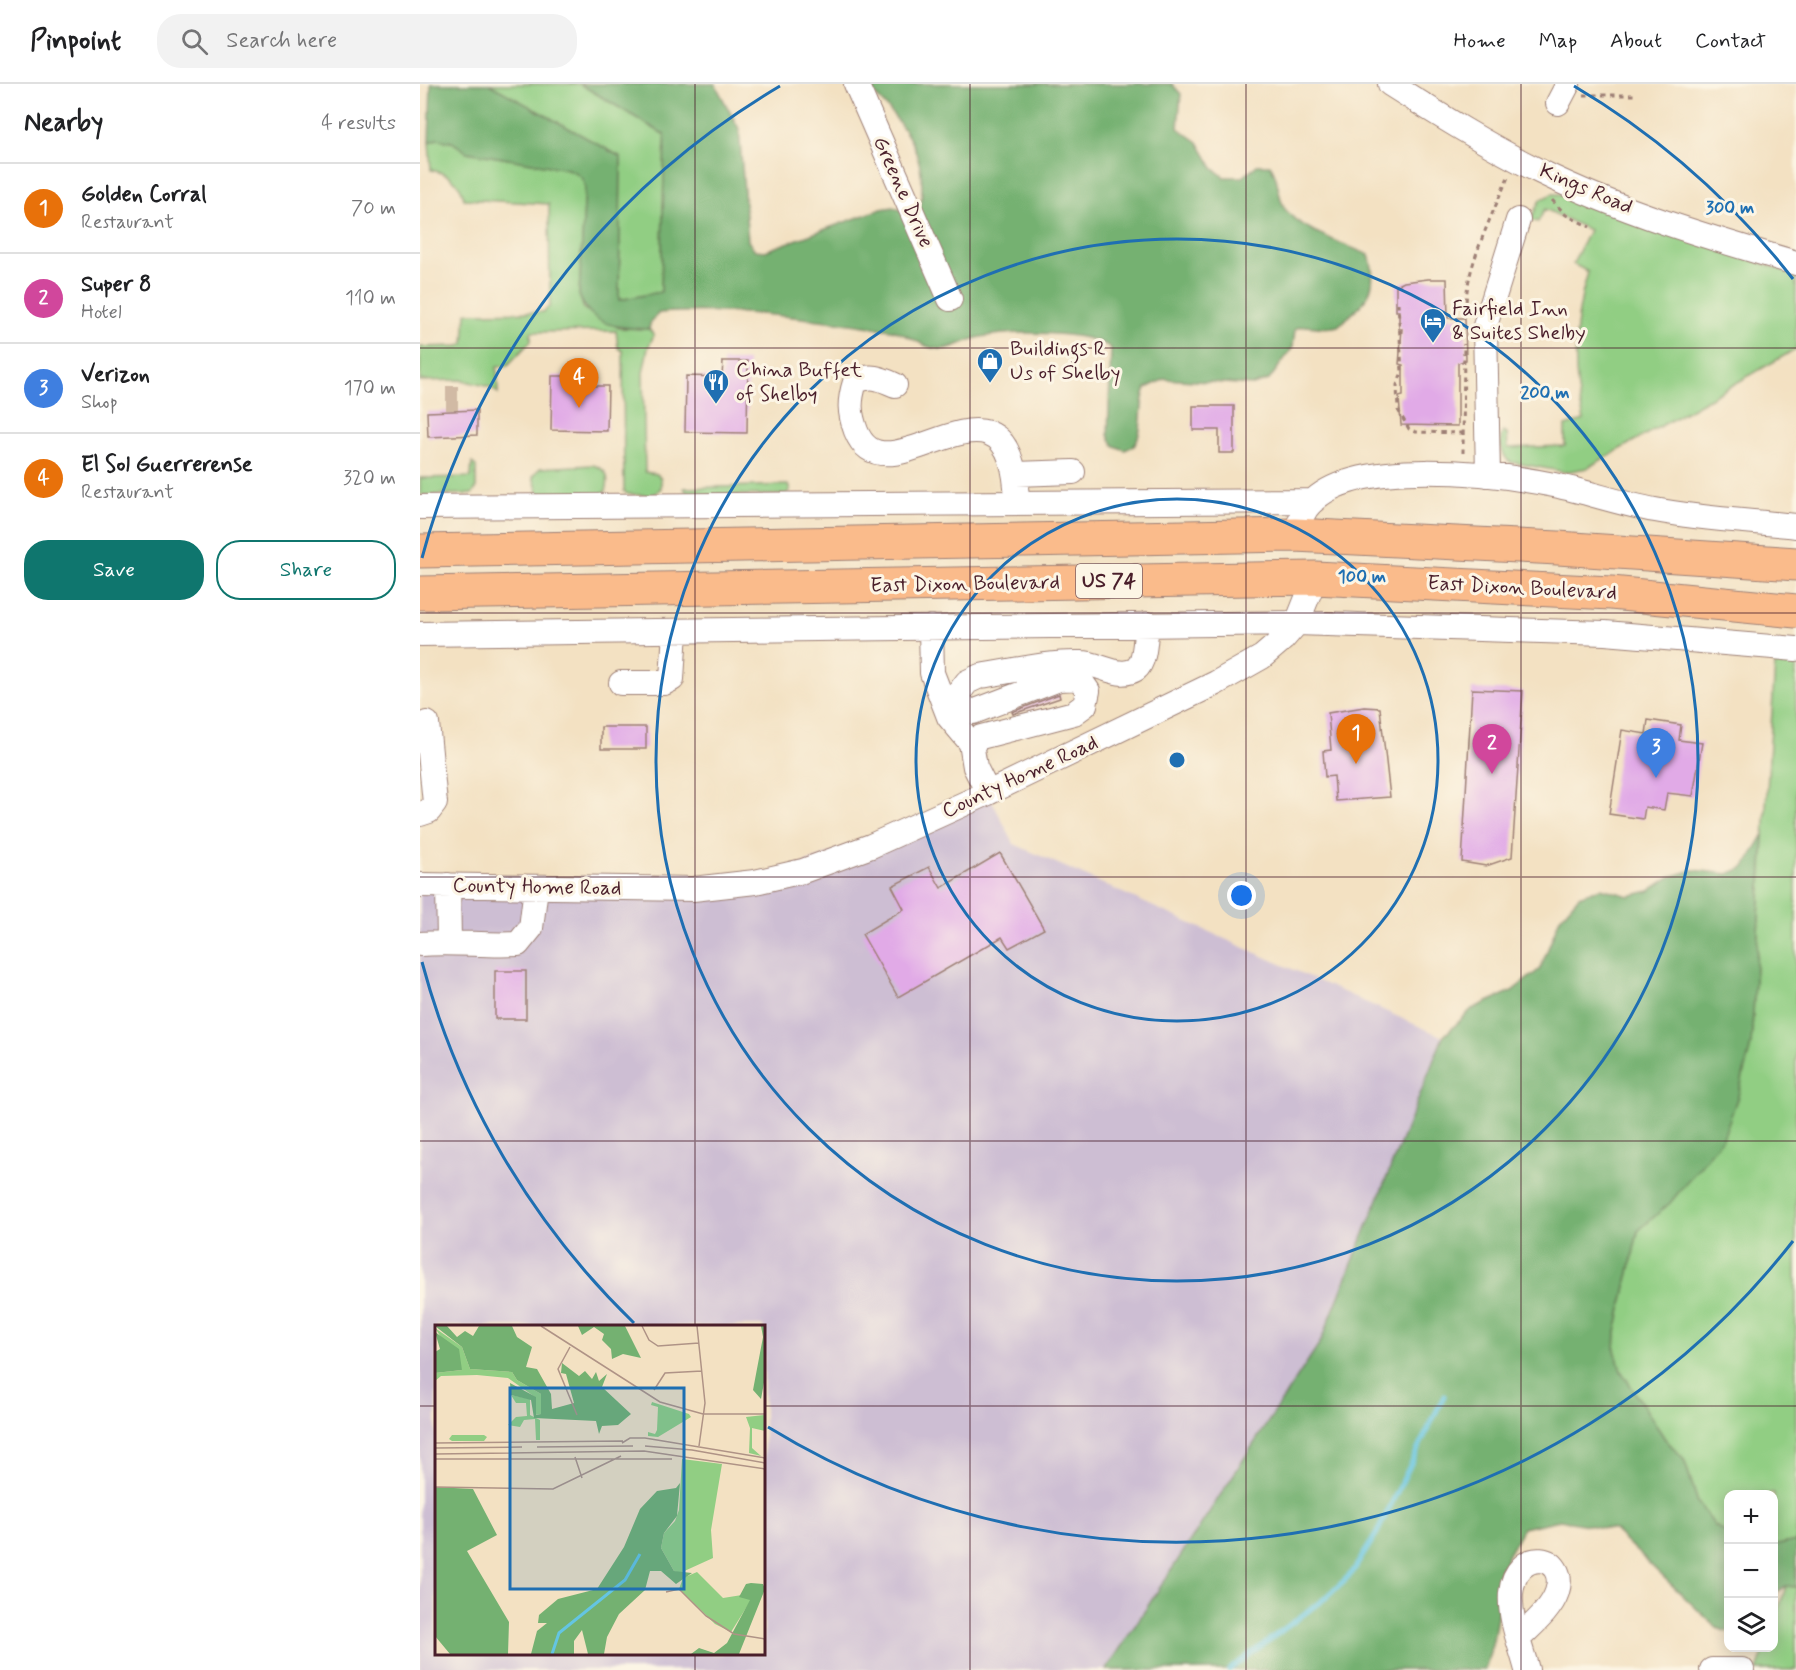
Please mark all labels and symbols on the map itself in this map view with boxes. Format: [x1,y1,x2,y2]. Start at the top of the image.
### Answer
street label: Greene Drive [866,132,940,252]
street label: Kings Road [1535,157,1637,222]
text: 300 m [1706,196,1754,220]
place label: Fairfield Inn & Suites Shelby [1452,295,1586,347]
hotel icon: Fairfield Inn & Suites Shelby [1418,306,1448,344]
place label: Buildings R Us of Shelby [1010,335,1120,387]
shop icon: Buildings R Us of Shelby [975,346,1005,384]
place label: China Buffet of Shelby [736,356,863,408]
pin: 4 [560,358,598,408]
restaurant icon: China Buffet of Shelby [701,367,731,405]
text: 200 m [1520,381,1570,405]
road number: US 74 [1076,564,1142,598]
text: 100 m [1338,565,1386,589]
street label: East Dixon Boulevard [870,568,1060,600]
street label: East Dixon Boulevard [1426,569,1618,607]
pin: 1 [1336,714,1376,764]
pin: 2 [1472,724,1512,774]
pin: 3 [1636,728,1676,778]
street label: County Home Road [938,729,1102,825]
centre of rings [1167,750,1187,770]
street label: County Home Road [452,872,622,902]
your location [1227,881,1256,910]
inset map [435,1325,765,1655]

